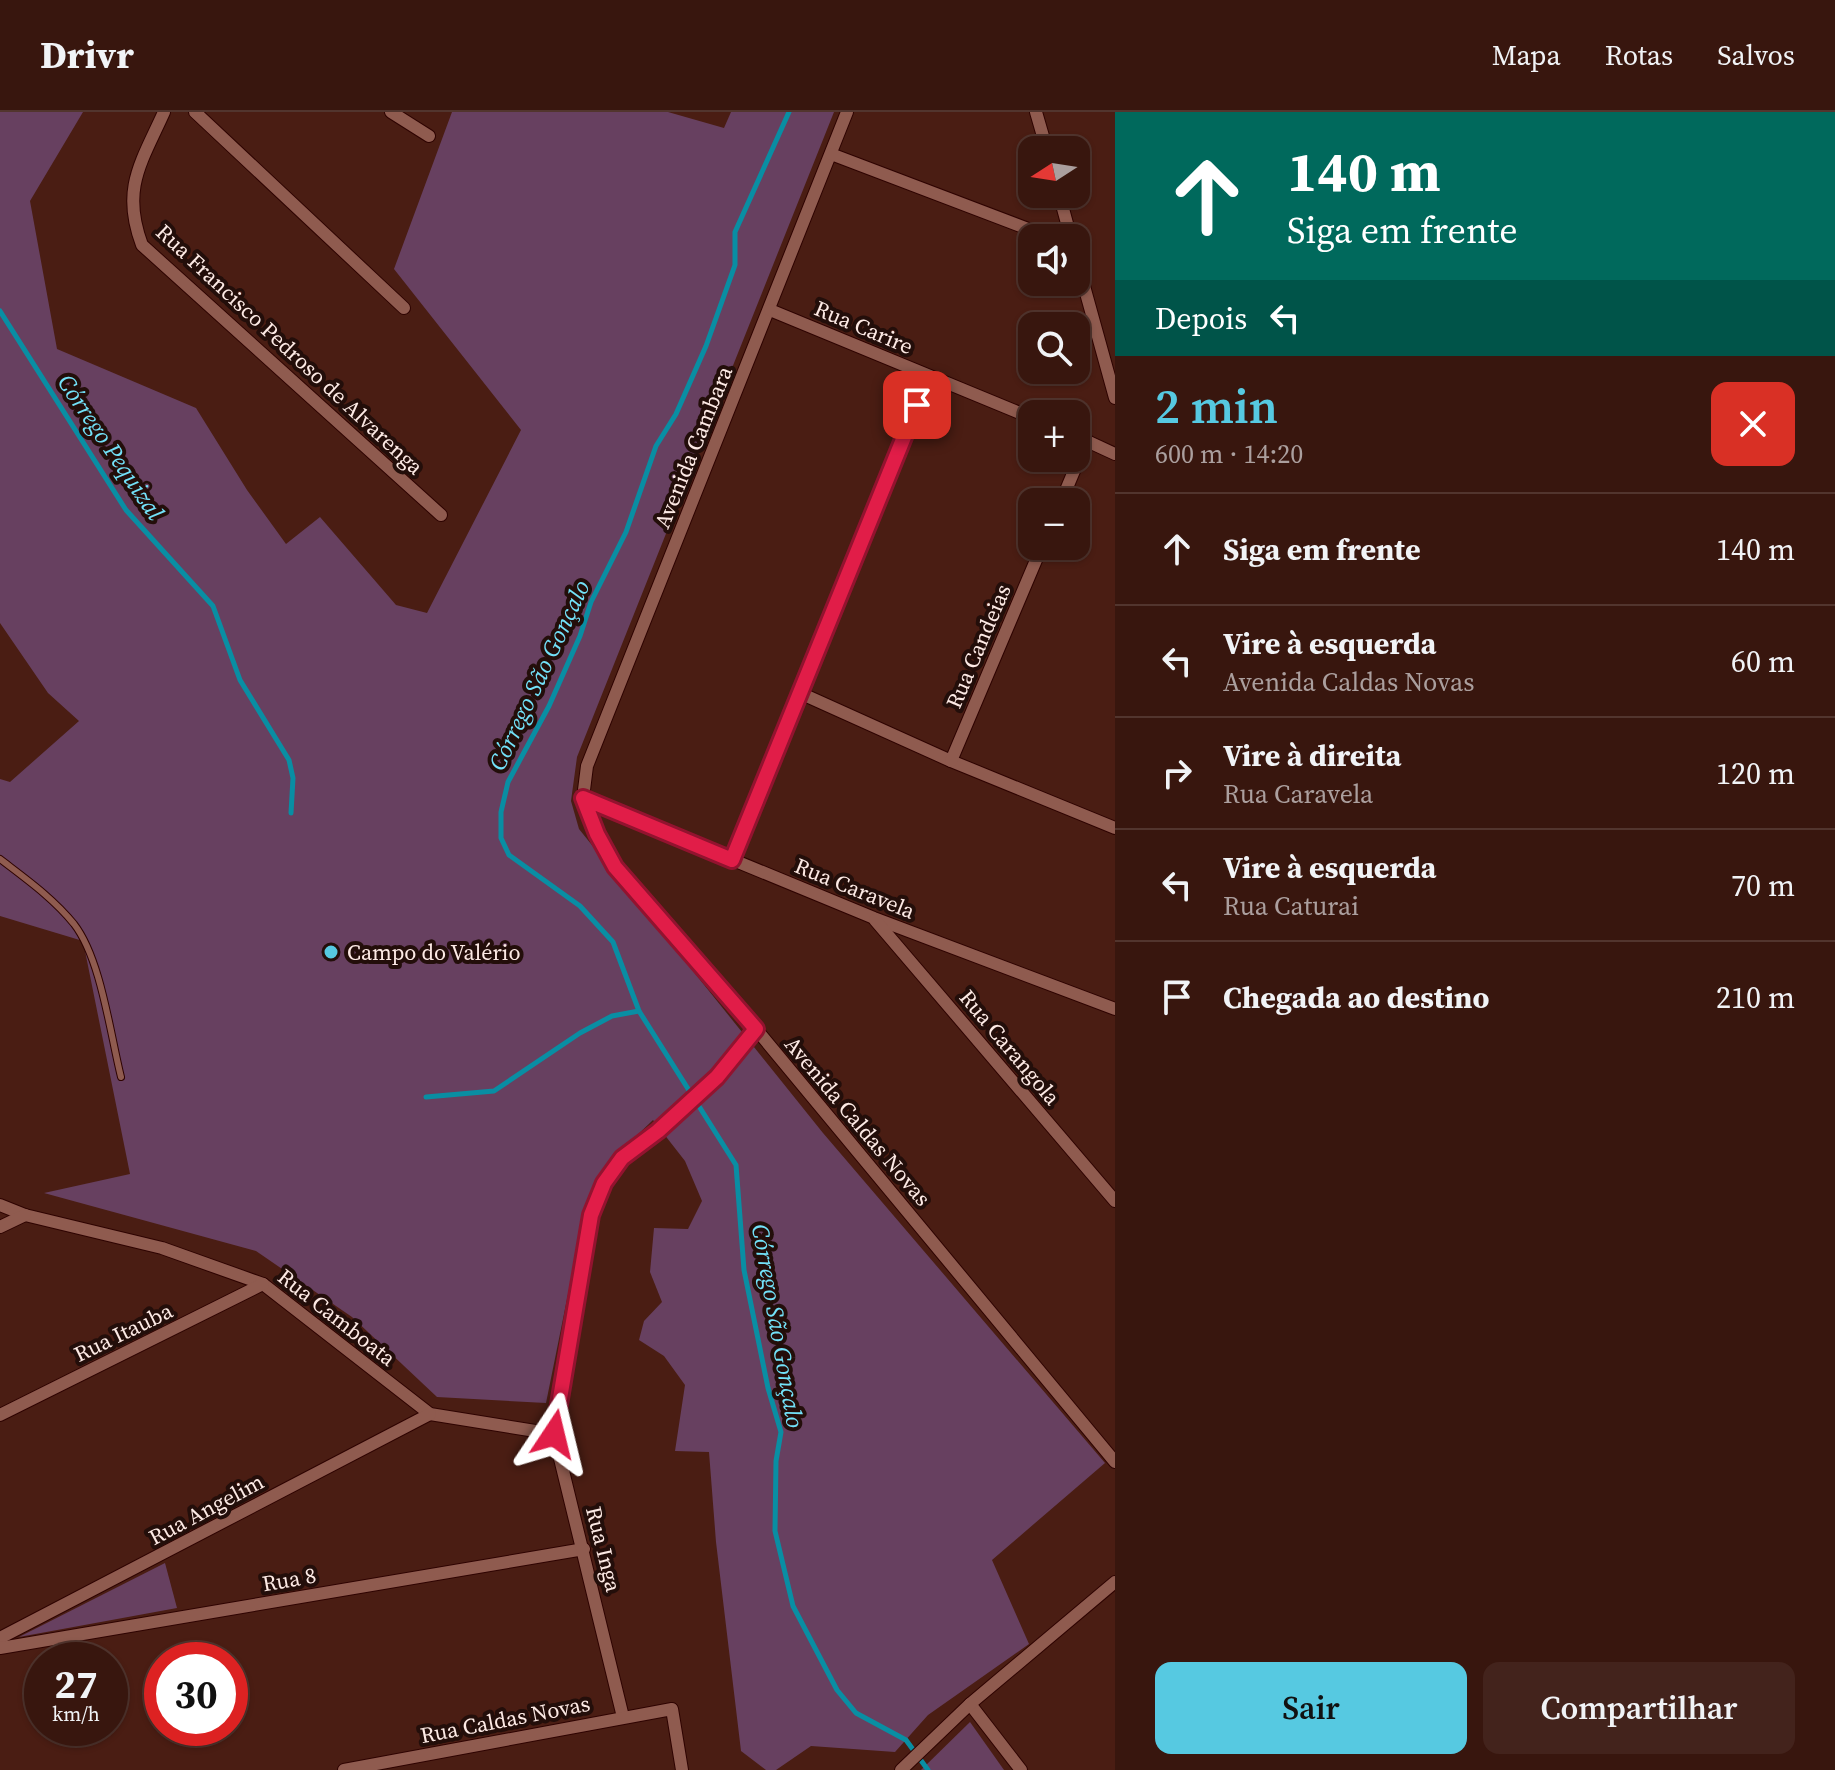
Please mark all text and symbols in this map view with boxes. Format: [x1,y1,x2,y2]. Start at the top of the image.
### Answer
text: Drivr [40,29,134,81]
text: Mapa [1492,36,1561,74]
text: Rotas [1605,36,1673,74]
text: Salvos [1717,36,1795,74]
text: 140 m [1287,133,1441,210]
north arrow [1018,136,1090,208]
map controls [1018,136,1090,560]
icon: ahead [1155,144,1259,248]
text: Siga em frente [1287,206,1518,255]
street label: Rua Francisco Pedroso de Alvarenga [150,217,431,482]
button: sound [1018,224,1090,296]
street label: Rua Carire [810,293,918,361]
icon: left [1263,296,1307,340]
text: Depois [1155,298,1247,339]
button: search [1018,312,1090,384]
street label: Avenida Cambara [647,361,740,533]
water label: Córrego Pequizal [50,368,172,527]
pin [883,371,951,439]
text: 2 min [1155,373,1278,439]
button: close [1711,382,1795,466]
icon: arrive [895,383,939,427]
button: + [1018,400,1090,472]
text: 600 m · 14:20 [1155,436,1303,472]
button: − [1018,488,1090,560]
icon: ahead [1155,527,1199,571]
text: Siga em frente [1223,529,1421,570]
text: 140 m [1716,529,1795,570]
water label: Córrego São Gonçalo [480,574,598,776]
street label: Rua Candeias [938,579,1018,713]
text: Vire à esquerda [1223,623,1436,664]
icon: left [1155,639,1199,683]
text: 60 m [1731,641,1795,682]
text: Avenida Caldas Novas [1223,664,1475,700]
text: Vire à direita [1223,735,1402,776]
icon: right [1155,751,1199,795]
text: 120 m [1716,753,1795,794]
text: Rua Caravela [1223,776,1373,812]
text: Vire à esquerda [1223,847,1436,888]
street label: Rua Caravela [790,850,920,926]
icon: left [1155,863,1199,907]
text: 70 m [1731,865,1795,906]
text: Rua Caturai [1223,888,1359,924]
place label: Campo do Valério [347,937,521,967]
marker: Campo do Valério [322,943,340,961]
icon: arrive [1155,975,1199,1019]
text: Chegada ao destino [1223,977,1489,1018]
text: 210 m [1716,977,1795,1018]
street label: Rua Carangola [953,983,1068,1112]
street label: Avenida Caldas Novas [778,1030,938,1212]
water label: Córrego São Gonçalo [744,1221,812,1431]
street label: Rua Camboata [272,1261,403,1373]
street label: Rua Itauba [69,1295,178,1369]
position arrow [512,1392,596,1476]
street label: Rua Angelim [143,1466,269,1552]
street label: Rua Inga [579,1503,629,1596]
street label: Rua 8 [260,1560,318,1598]
speed limit sign: 30 [144,1642,248,1746]
text: 27 [54,1657,98,1711]
button: Sair [1155,1662,1467,1754]
button: Compartilhar [1483,1662,1795,1754]
street label: Rua Caldas Novas [417,1688,593,1750]
text: km/h [52,1700,100,1728]

